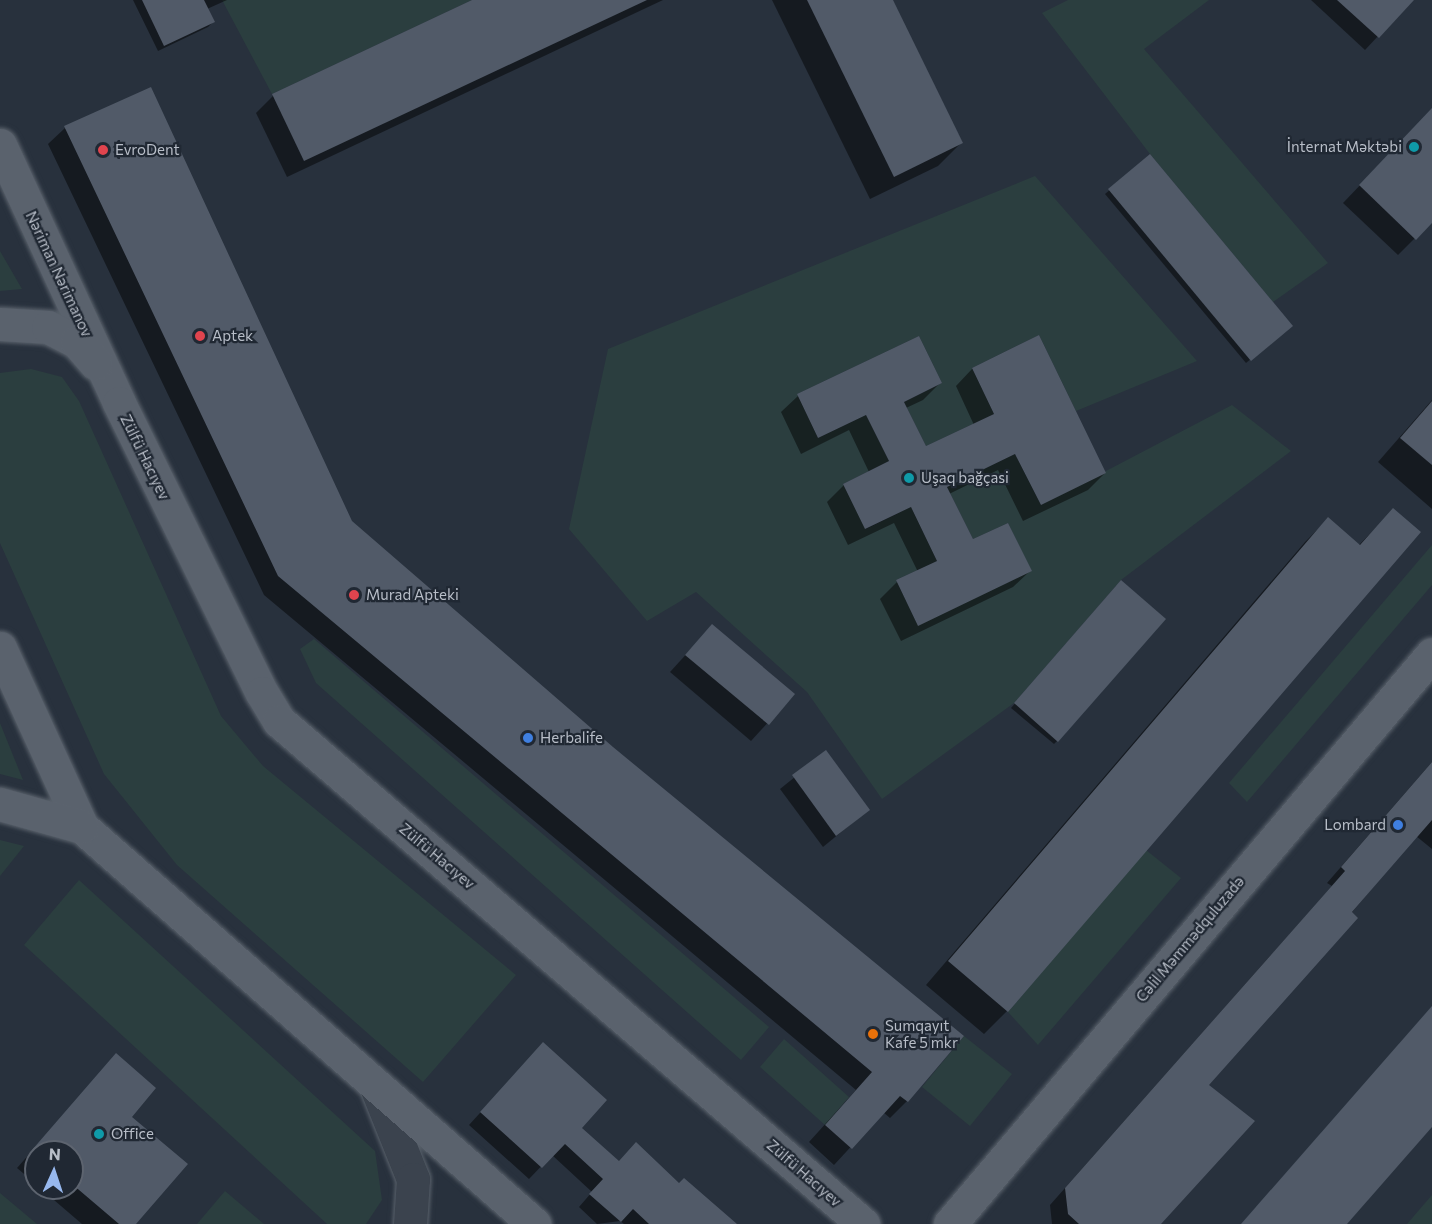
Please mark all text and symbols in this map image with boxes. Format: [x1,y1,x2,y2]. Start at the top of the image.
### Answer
place label: İnternat Məktəbi [1287,138,1402,156]
marker: İnternat Məktəbi [1407,140,1421,154]
place label: EvroDent [115,141,180,159]
marker: EvroDent [96,143,110,157]
street label: Nəriman Nərimanov [22,208,96,340]
place label: Aptek [212,327,253,345]
marker: Aptek [193,329,207,343]
street label: Zülfü Hacıyev [117,411,173,503]
place label: Uşaq bağçasi [921,469,1009,487]
marker: Uşaq bağçasi [902,471,916,485]
place label: Murad Apteki [366,586,459,604]
marker: Murad Apteki [347,588,361,602]
place label: Herbalife [540,729,603,747]
marker: Herbalife [521,731,535,745]
place label: Lombard [1324,816,1386,834]
marker: Lombard [1391,818,1405,832]
street label: Zülfü Hacıyev [396,819,478,893]
street label: Cəlil Məmmədquluzadə [1132,872,1248,1006]
place label: Sumqayıt Kafe 5 mkr [885,1016,958,1051]
marker: Sumqayıt Kafe 5 mkr [866,1027,880,1041]
place label: Office [111,1125,154,1143]
marker: Office [92,1127,106,1141]
street label: Zülfü Hacıyev [763,1136,845,1210]
north arrow [24,1140,84,1200]
text: N [48,1144,61,1163]

